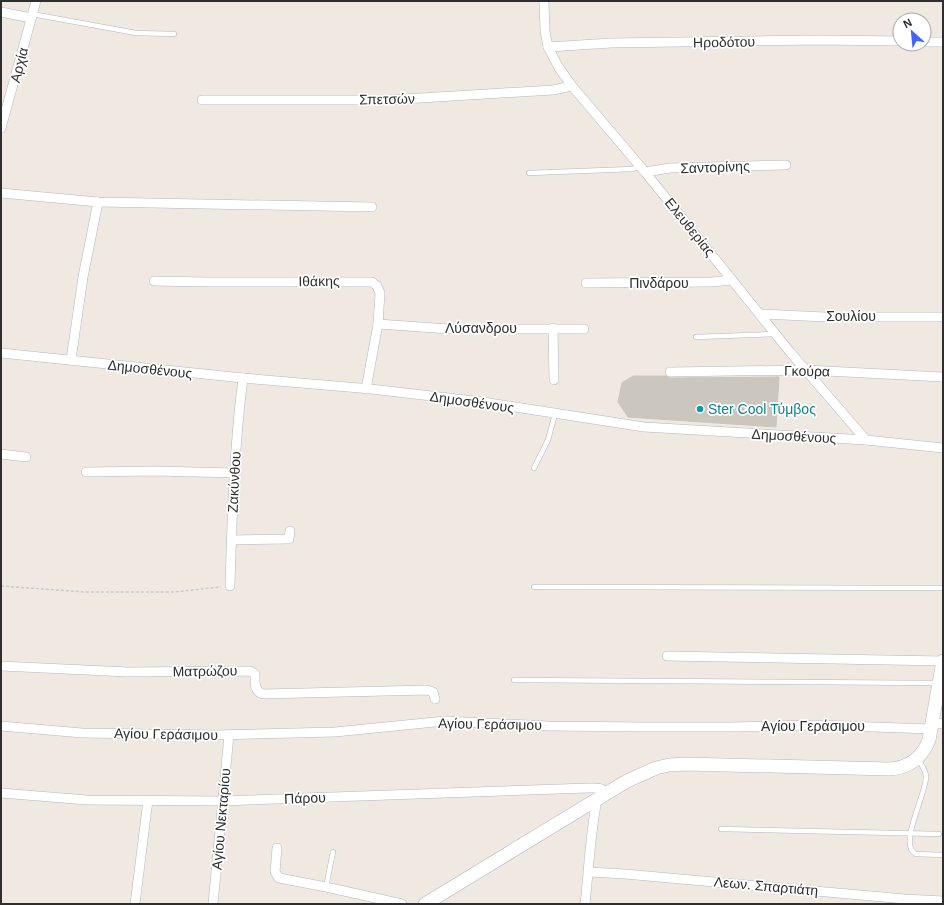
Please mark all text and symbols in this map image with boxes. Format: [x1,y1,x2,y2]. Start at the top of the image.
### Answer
north arrow [892,12,932,52]
text: N [901,16,914,30]
street label: Ηροδότου [693,33,755,51]
street label: Αρχία [7,46,31,84]
street label: Σπετσών [359,91,415,107]
street label: Σαντορίνης [680,158,750,176]
street label: Ελευθερίας [662,195,718,259]
street label: Ιθάκης [298,273,340,289]
street label: Πινδάρου [629,275,689,291]
street label: Σουλίου [826,308,876,324]
street label: Λύσανδρου [445,320,517,336]
street label: Δημοσθένους [107,357,193,381]
street label: Γκούρα [784,363,830,379]
street label: Δημοσθένους [429,388,515,416]
place label: Ster Cool Τύμβος [708,401,816,417]
marker: Ster Cool Τύμβος [695,404,705,414]
street label: Δημοσθένους [751,426,837,446]
street label: Ζακύνθου [224,451,244,513]
street label: Ματρώζου [172,662,238,680]
street label: Αγίου Γεράσιμου [438,715,542,733]
street label: Αγίου Γεράσιμου [761,718,865,734]
street label: Αγίου Γεράσιμου [114,725,218,743]
street label: Αγίου Νεκταρίου [209,768,233,870]
street label: Πάρου [284,789,326,807]
street label: Λεων. Σπαρτιάτη [713,873,819,899]

